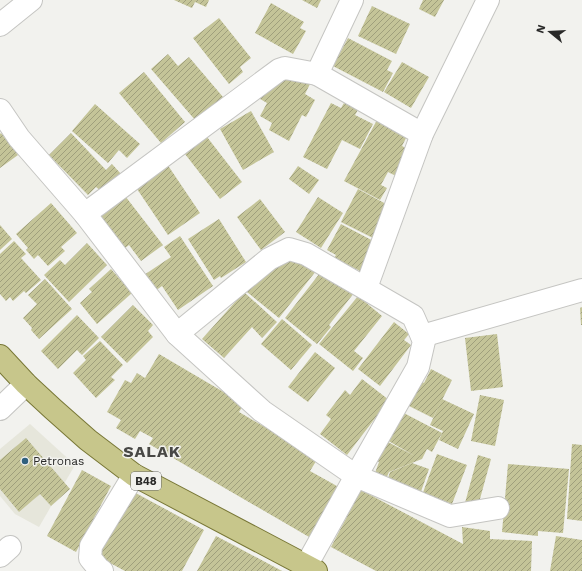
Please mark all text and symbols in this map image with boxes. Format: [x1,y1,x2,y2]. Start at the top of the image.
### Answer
north arrow [530,12,570,52]
text: N [534,23,548,35]
district label: SALAK [123,442,181,461]
place label: Petronas [33,454,84,468]
marker: Petronas [20,456,30,466]
road number: B48 [131,472,161,490]

